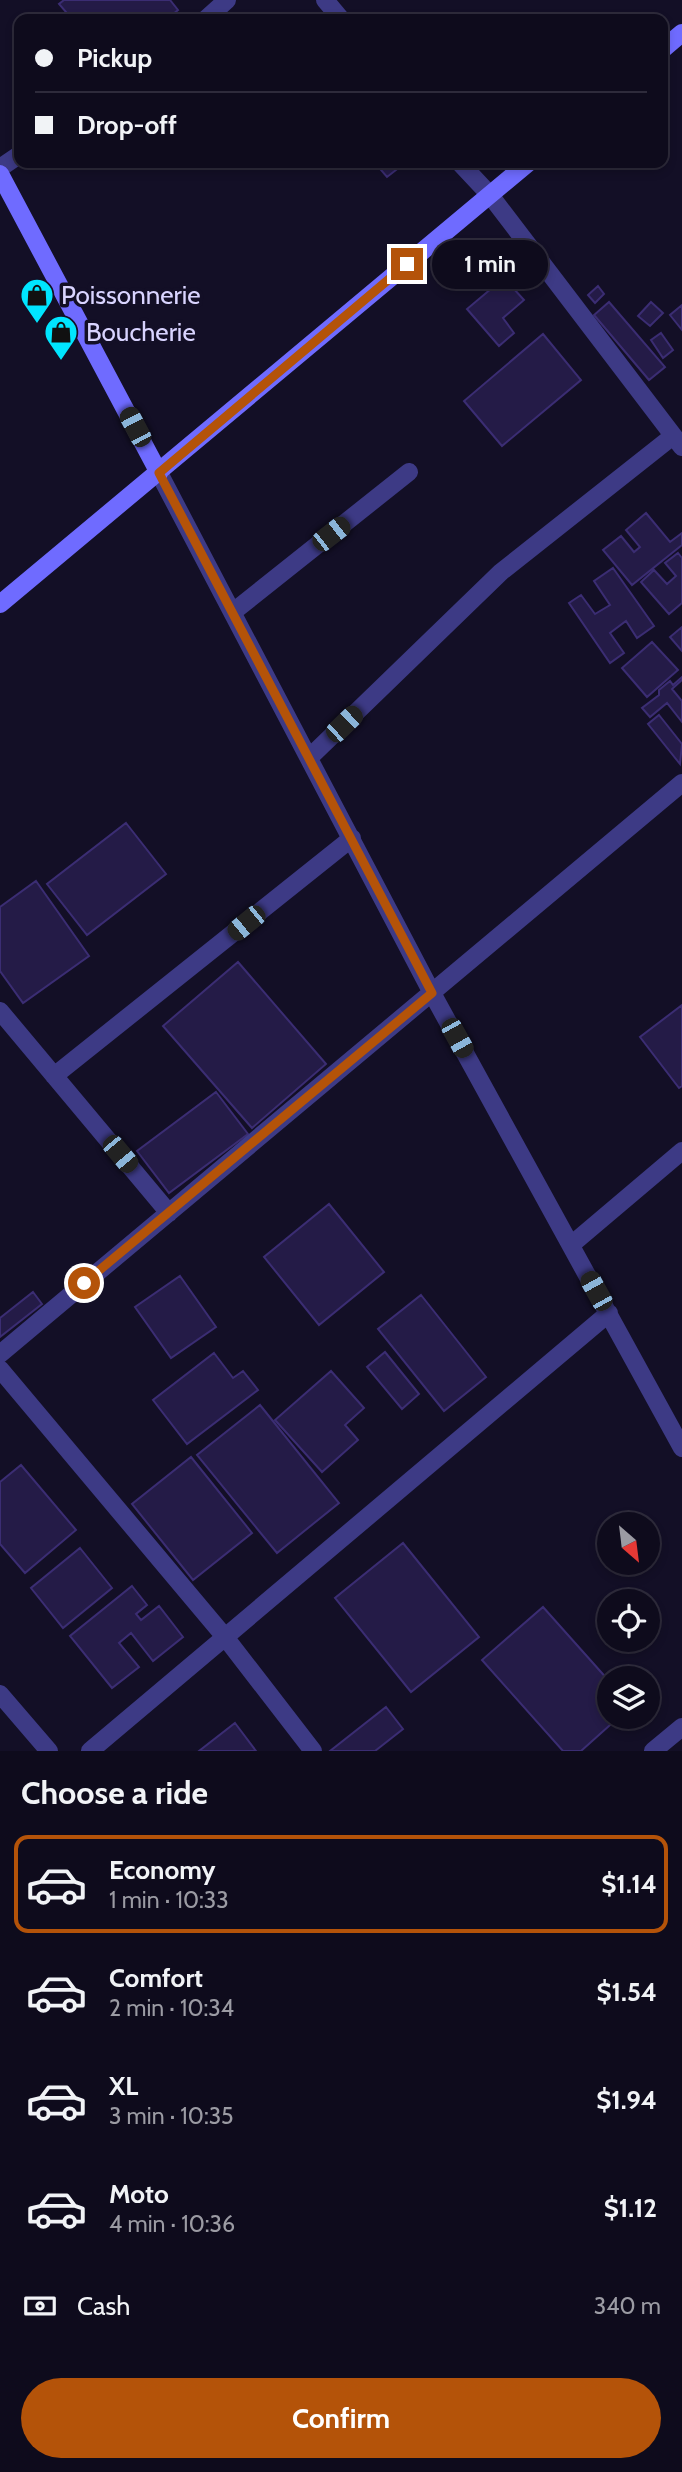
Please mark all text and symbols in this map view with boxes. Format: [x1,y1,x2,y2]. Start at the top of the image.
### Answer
text: Pickup [77,42,152,74]
text: Drop-off [77,109,177,141]
callout: 1 min [432,240,547,288]
route end [391,248,423,280]
text: 1 min [464,250,516,278]
shop icon: Poissonnerie [18,276,56,325]
place label: Poissonnerie [61,279,201,311]
shop icon: Boucherie [42,313,80,362]
place label: Boucherie [86,316,196,348]
car [116,404,155,450]
car [308,513,355,555]
car [322,702,367,746]
car [224,902,269,944]
car [438,1015,477,1061]
car [99,1131,142,1177]
route start [68,1267,100,1299]
car [577,1268,616,1314]
north arrow [597,1512,660,1575]
map controls [597,1512,660,1729]
button: locate [597,1589,660,1652]
button: layers [597,1666,660,1729]
text: Choose a ride [21,1773,208,1812]
icon: car [25,1853,88,1916]
text: Economy [109,1854,215,1886]
text: $1.14 [601,1868,657,1900]
text: 1 min · 10:33 [109,1886,229,1914]
icon: car [25,1961,88,2024]
text: Comfort [109,1962,203,1994]
text: $1.54 [596,1976,657,2008]
text: 2 min · 10:34 [109,1994,234,2022]
icon: car [25,2069,88,2132]
text: XL [109,2070,138,2102]
text: $1.94 [596,2084,657,2116]
text: 3 min · 10:35 [109,2102,234,2130]
icon: car [25,2177,88,2240]
text: Moto [109,2178,169,2210]
text: $1.12 [604,2192,657,2224]
text: 4 min · 10:36 [109,2210,235,2238]
icon: cash [21,2287,59,2325]
text: Cash [77,2290,130,2322]
text: 340 m [594,2292,661,2320]
button: Confirm [21,2378,661,2458]

